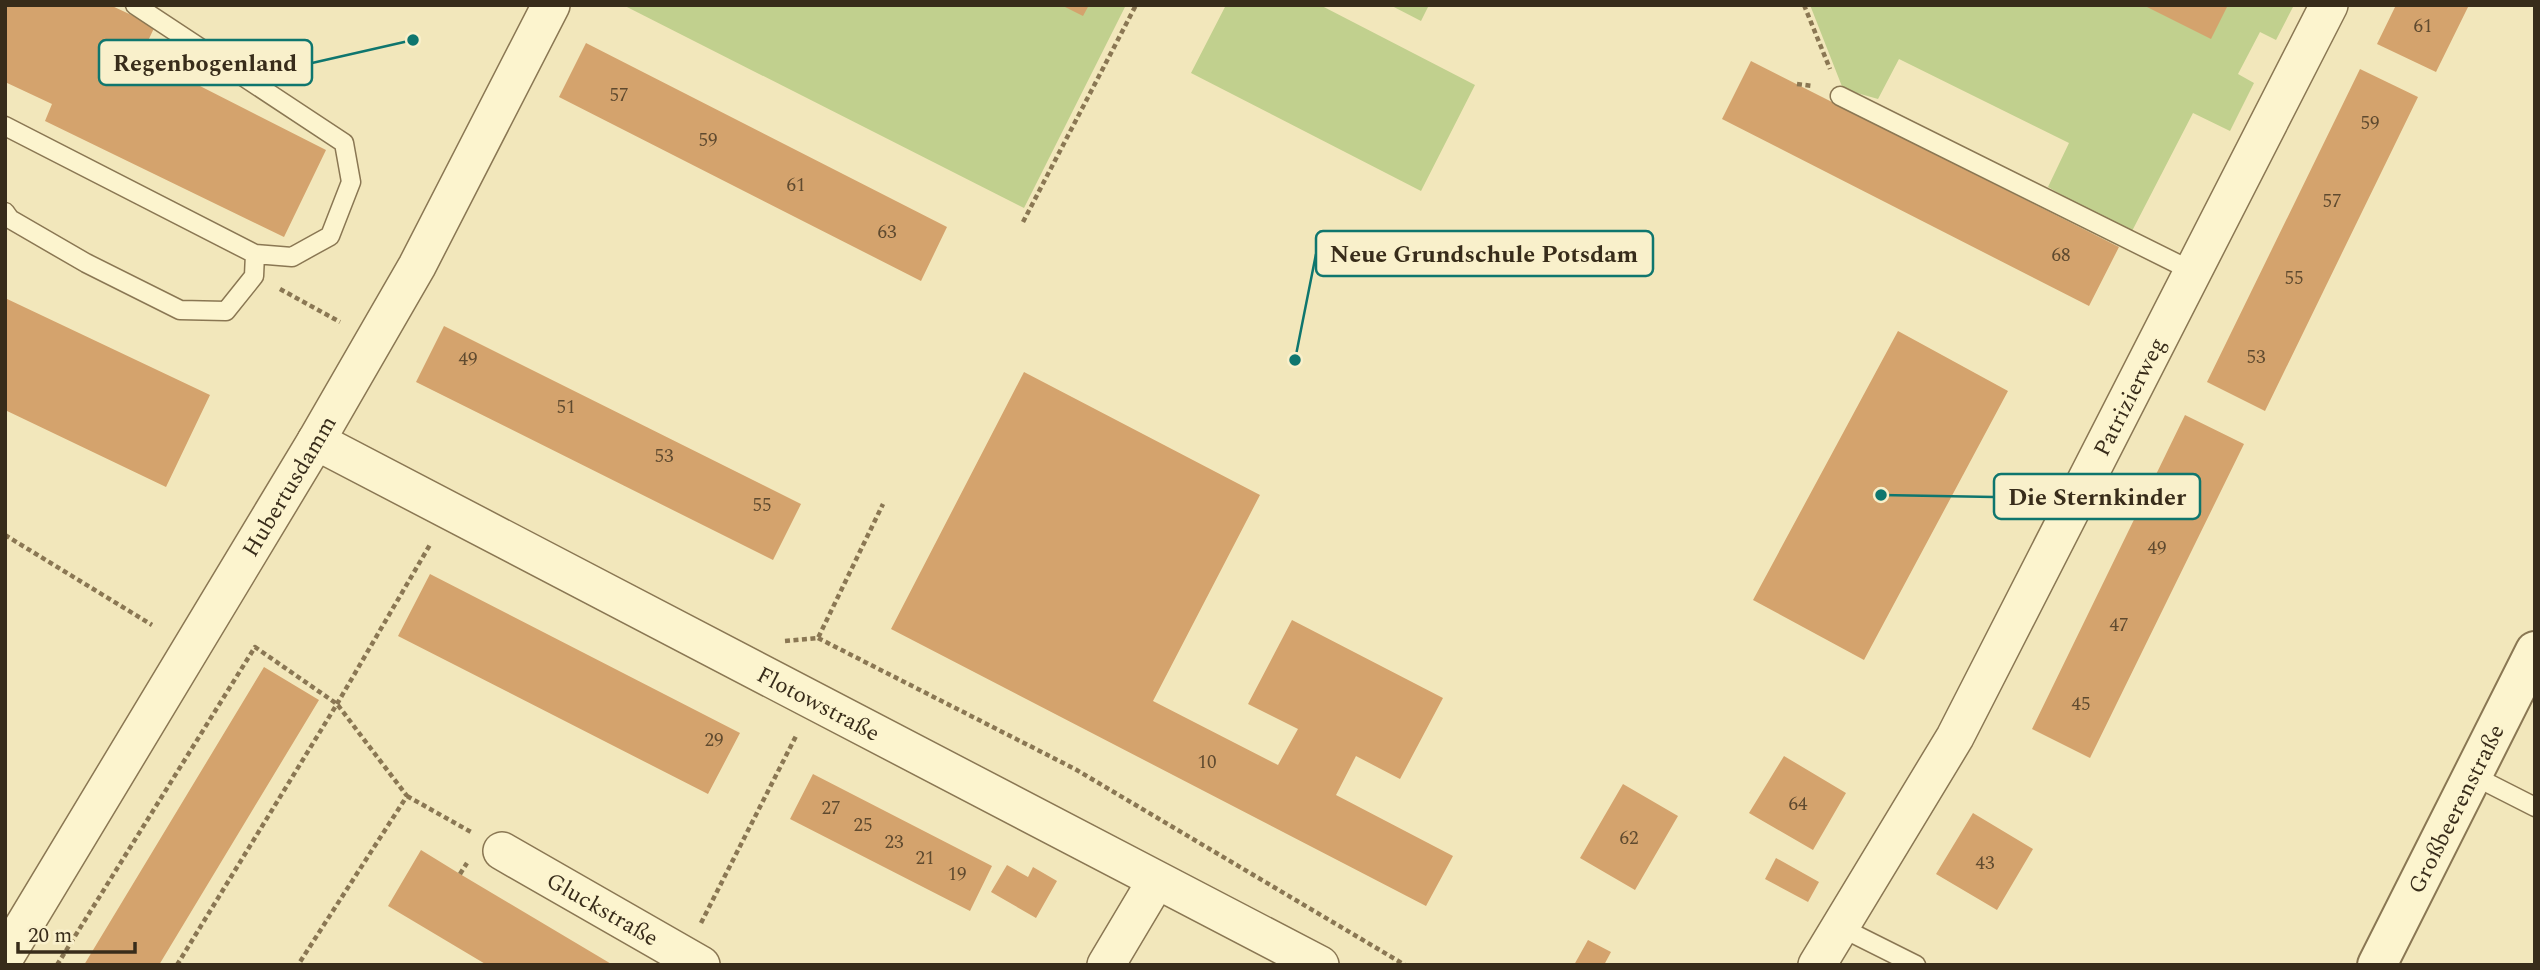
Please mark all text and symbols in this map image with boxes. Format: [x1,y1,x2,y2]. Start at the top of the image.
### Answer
house number: 61 [2413,12,2433,41]
callout: Regenbogenland [99,40,312,85]
text: Regenbogenland [113,46,297,82]
house number: 57 [609,81,629,110]
house number: 59 [2360,109,2380,138]
house number: 59 [698,126,718,155]
house number: 61 [786,171,806,200]
house number: 57 [2322,187,2342,216]
house number: 63 [877,218,897,247]
callout: Neue Grundschule Potsdam [1316,231,1653,276]
text: Neue Grundschule Potsdam [1330,237,1639,273]
house number: 68 [2051,241,2071,270]
house number: 55 [2284,264,2304,293]
street label: Patrizierweg [2085,331,2175,463]
house number: 53 [2246,343,2266,372]
house number: 49 [458,345,478,374]
house number: 51 [556,393,576,422]
street label: Hubertusdamm [234,409,346,564]
house number: 53 [654,442,674,471]
callout: Die Sternkinder [1994,474,2200,519]
text: Die Sternkinder [2008,480,2187,516]
house number: 55 [752,491,772,520]
house number: 49 [2147,534,2167,563]
house number: 47 [2109,611,2129,640]
street label: Flotowstraße [750,658,886,751]
house number: 45 [2071,690,2091,719]
street label: Großbeerenstraße [2400,719,2514,900]
house number: 29 [704,726,724,755]
house number: 10 [1197,748,1217,777]
house number: 64 [1788,790,1808,819]
house number: 27 [821,794,841,823]
house number: 25 [853,811,873,840]
house number: 62 [1619,824,1639,853]
house number: 23 [884,828,904,857]
house number: 21 [915,844,935,873]
house number: 43 [1975,849,1995,878]
house number: 19 [947,860,967,889]
street label: Gluckstraße [539,864,665,956]
scale bar [18,911,135,955]
text: 20 m [28,920,72,952]

